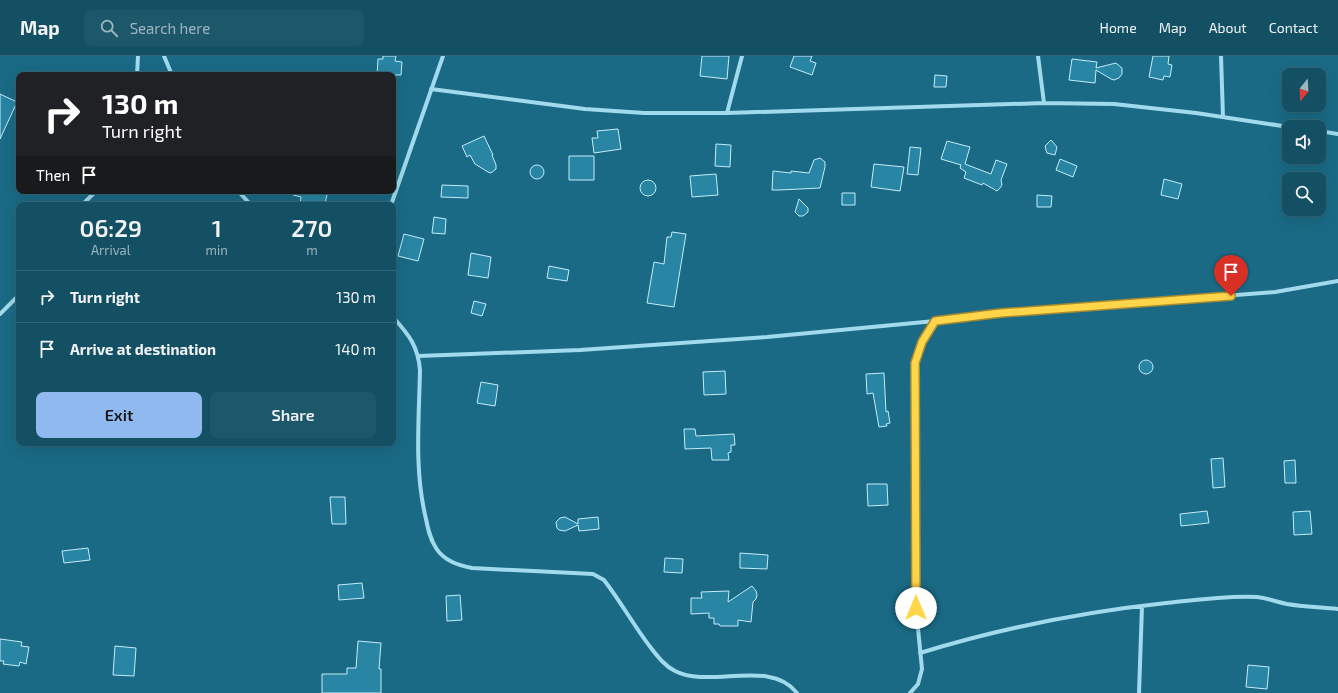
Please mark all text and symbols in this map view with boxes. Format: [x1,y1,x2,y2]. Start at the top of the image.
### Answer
search box [84,10,364,46]
text: Map [20,16,60,39]
icon: search [98,17,120,39]
text: Search here [130,19,210,37]
text: Home [1100,19,1137,36]
text: Map [1159,19,1187,36]
text: About [1209,19,1247,36]
text: Contact [1269,19,1318,36]
north arrow [1282,68,1326,112]
map controls [1282,68,1326,216]
text: 130 m [102,86,178,120]
icon: right [36,88,88,140]
text: Turn right [102,120,182,142]
button: sound [1282,120,1326,164]
icon: arrive [78,164,100,186]
text: Then [36,166,70,184]
button: search [1282,172,1326,216]
text: 06:29 [80,213,142,242]
text: 1 [212,213,222,242]
text: 270 [291,213,332,242]
text: Arrival [91,242,131,258]
text: min [206,242,228,258]
text: m [306,242,318,258]
pin [1214,255,1248,296]
icon: arrive [1220,261,1242,283]
icon: right [36,286,58,308]
text: Turn right [70,288,140,306]
text: 130 m [336,288,376,306]
icon: arrive [36,338,58,360]
text: Arrive at destination [70,340,216,358]
text: 140 m [335,340,376,358]
button: Exit [36,392,202,438]
button: Share [210,392,376,438]
position arrow [895,587,937,629]

